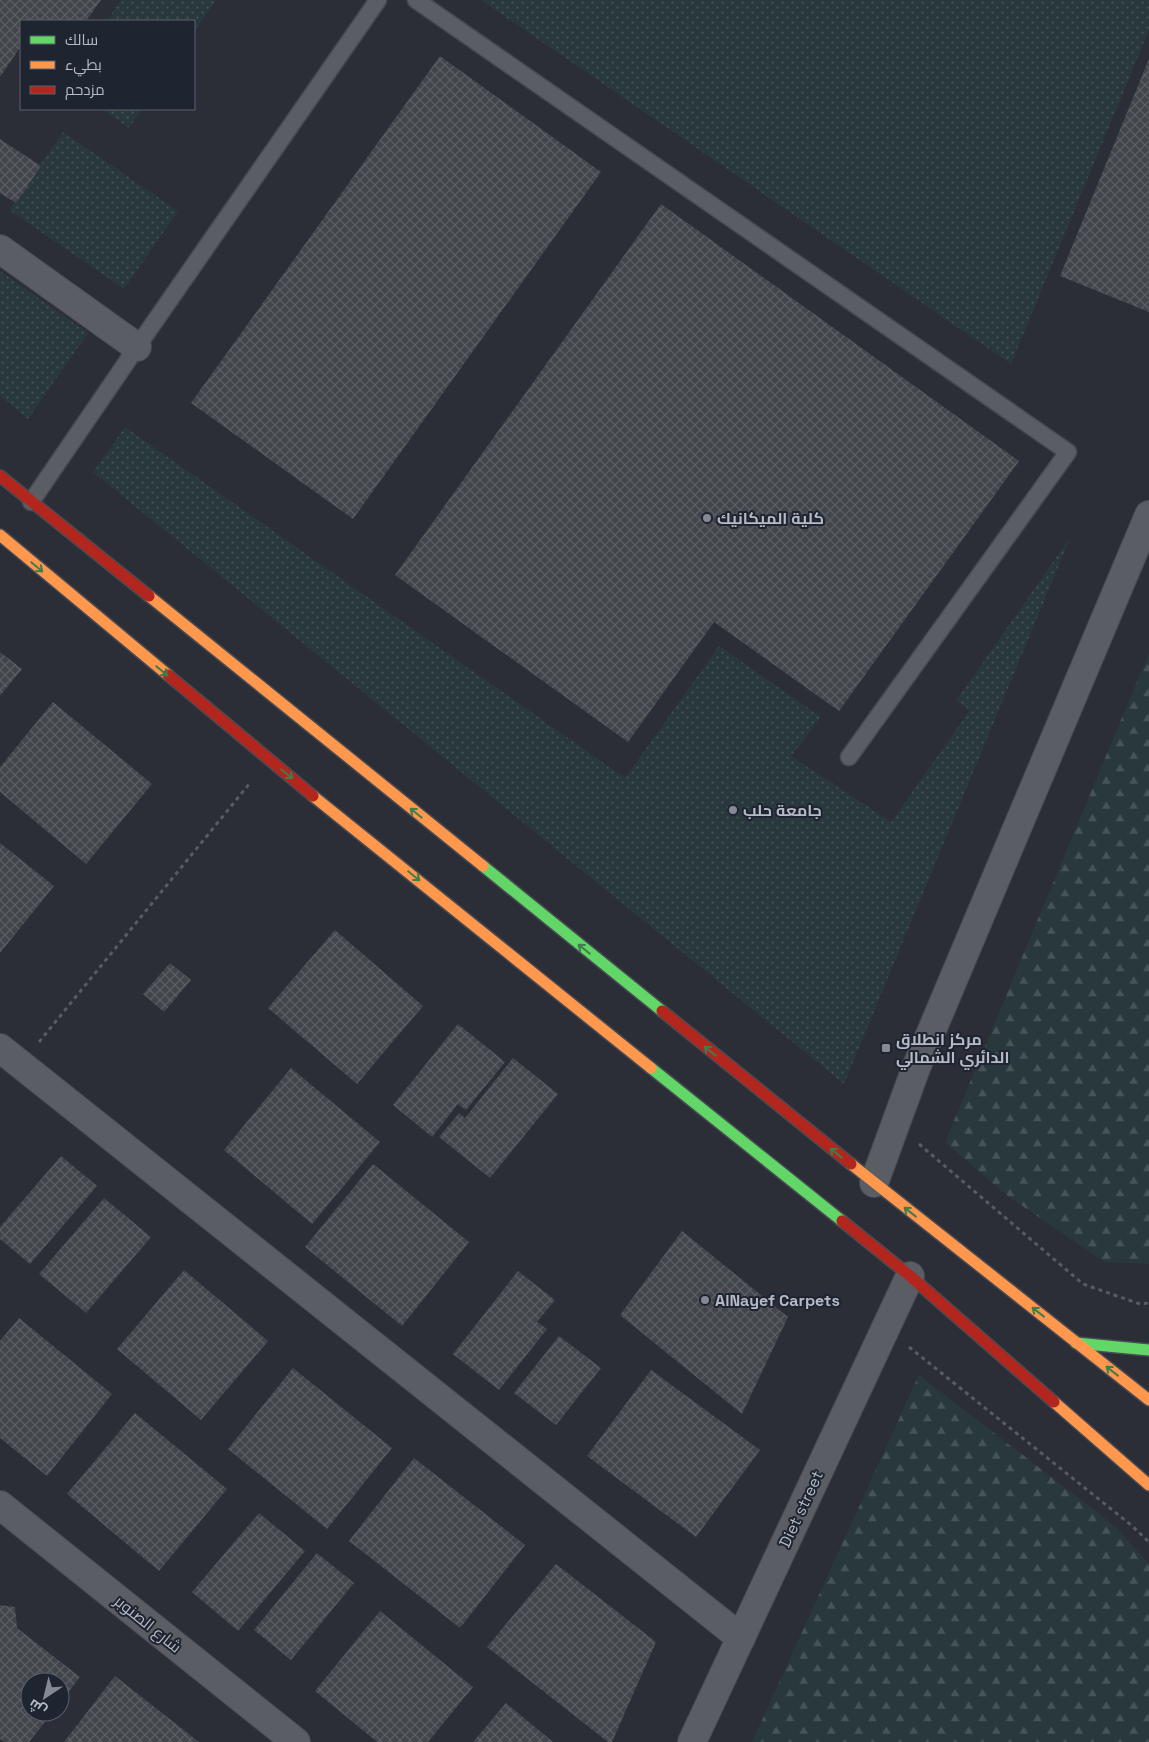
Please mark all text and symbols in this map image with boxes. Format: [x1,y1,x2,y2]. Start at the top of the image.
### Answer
legend [20,20,195,110]
text: سالك [65,30,98,49]
text: بطيء [65,55,102,77]
text: مزدحم [65,80,105,100]
place label: كلية الميكانيك [717,508,824,529]
marker: كلية الميكانيك [701,512,713,524]
one-way arrow [31,561,44,572]
one-way arrow [156,665,169,676]
one-way arrow [281,769,294,780]
place label: جامعة حلب [743,800,822,821]
marker: جامعة حلب [727,804,739,816]
one-way arrow [410,808,423,819]
one-way arrow [407,871,420,882]
one-way arrow [577,943,590,954]
place label: مركز انطلاق الدائري الشمالي [896,1029,1009,1070]
marker: مركز انطلاق الدائري الشمالي [880,1042,892,1054]
one-way arrow [704,1045,717,1056]
one-way arrow [830,1147,843,1158]
one-way arrow [904,1206,917,1217]
place label: AlNayef Carpets [715,1290,840,1311]
marker: AlNayef Carpets [699,1294,711,1306]
one-way arrow [1031,1307,1044,1318]
one-way arrow [1106,1366,1119,1377]
street label: Diet street [774,1467,828,1551]
street label: شارع الصنوبر [109,1590,186,1658]
north arrow [20,1672,70,1722]
text: ش [25,1695,50,1720]

